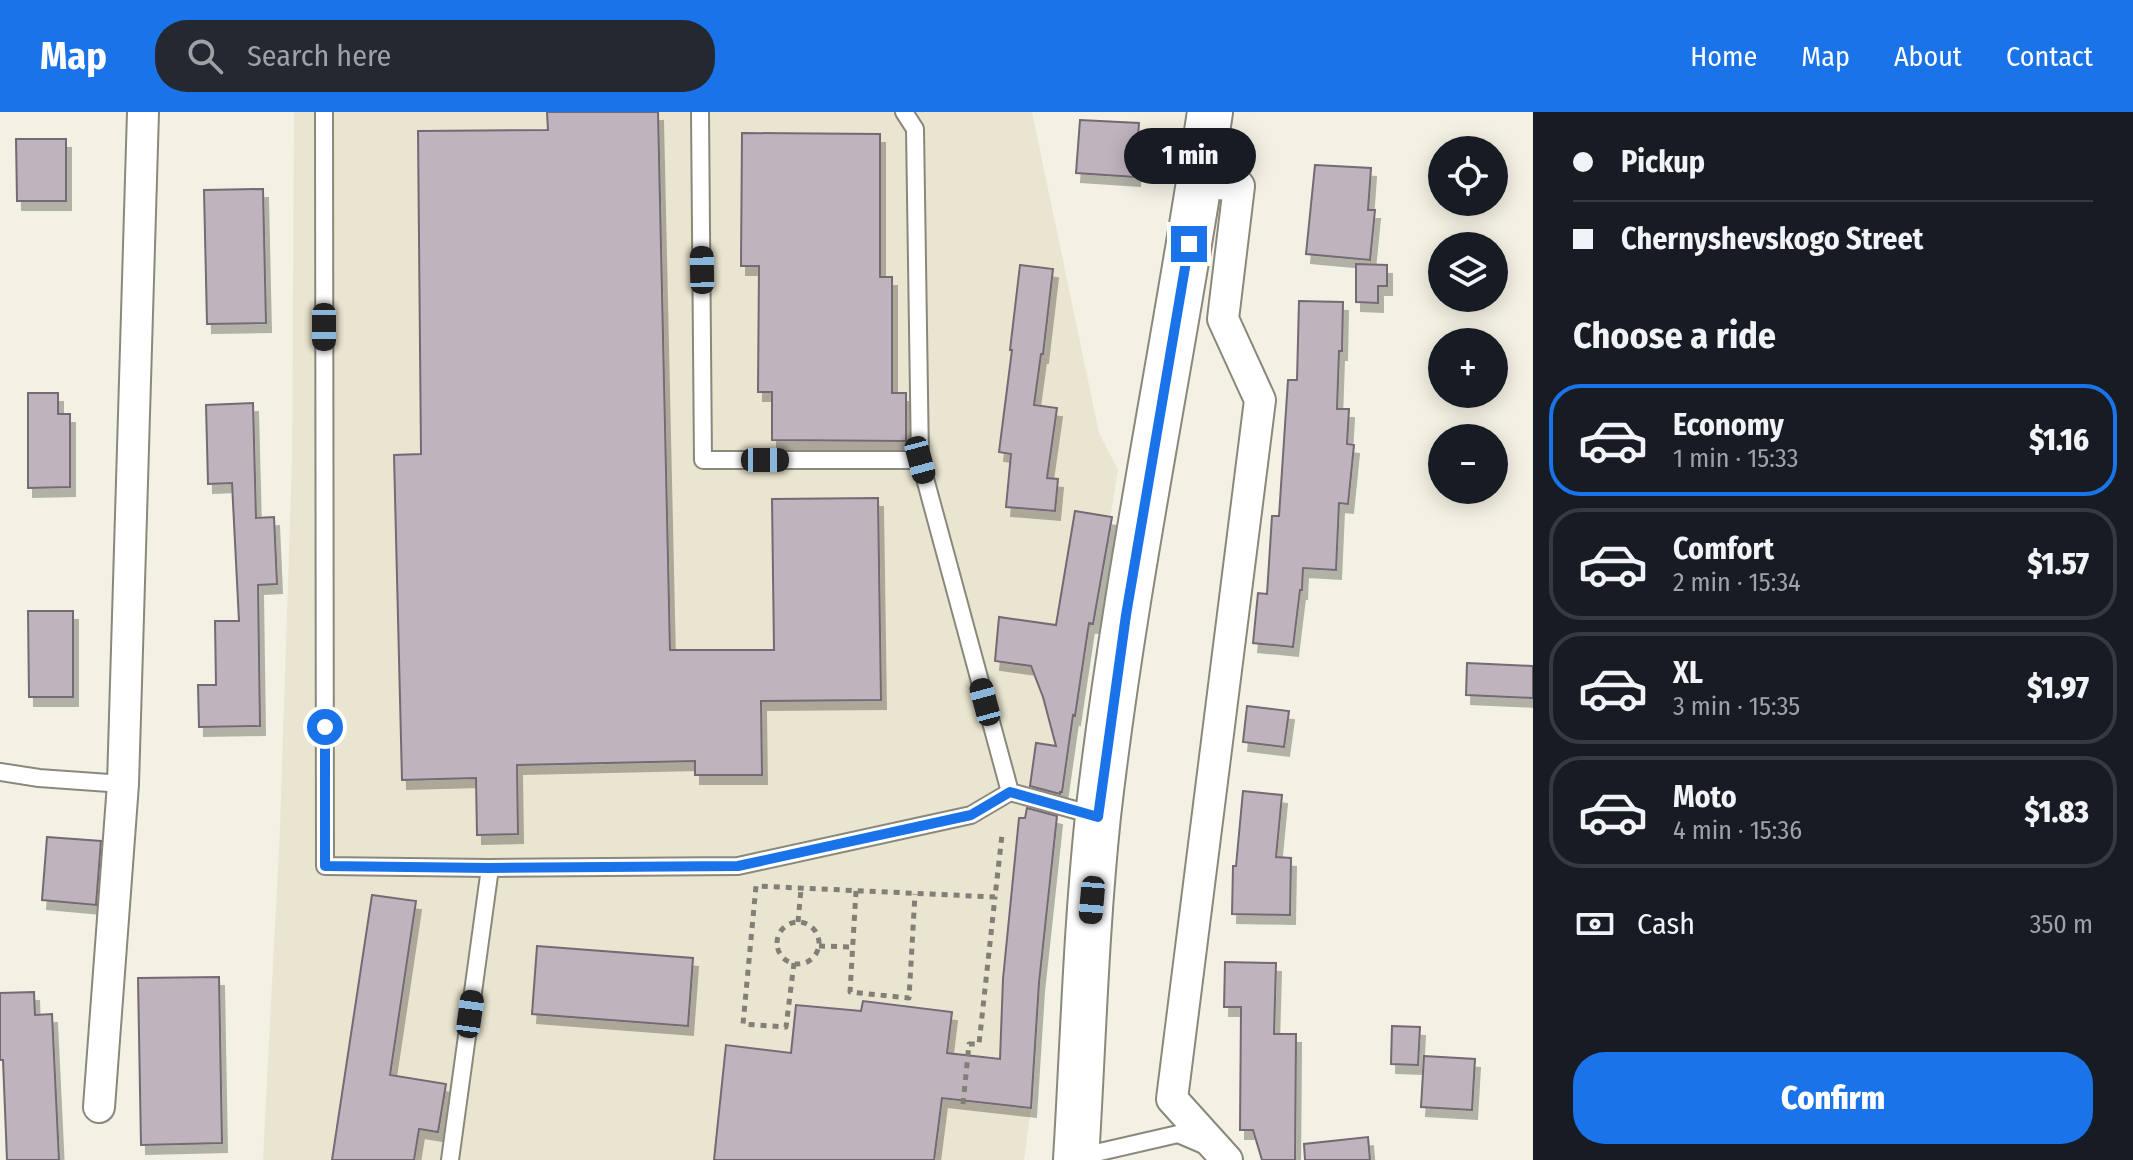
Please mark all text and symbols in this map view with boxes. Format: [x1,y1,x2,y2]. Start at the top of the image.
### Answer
search box [155,20,715,92]
text: Map [40,33,107,79]
icon: search [183,34,227,78]
text: Search here [247,38,391,74]
text: Home [1690,40,1757,73]
text: Map [1801,40,1850,73]
text: About [1894,40,1962,73]
text: Contact [2006,40,2093,73]
callout: 1 min [1123,128,1255,184]
map controls [1428,136,1508,504]
button: locate [1428,136,1508,216]
text: 1 min [1162,140,1218,171]
text: Pickup [1621,144,1705,180]
text: Chernyshevskogo Street [1621,221,1923,257]
route end [1171,226,1207,262]
button: layers [1428,232,1508,312]
car [690,246,714,294]
car [312,303,336,351]
text: Choose a ride [1573,314,1776,358]
button: + [1428,328,1508,408]
icon: car [1577,404,1649,476]
text: Economy [1673,407,1784,443]
text: $1.16 [2029,422,2089,458]
button: − [1428,424,1508,504]
car [902,434,938,486]
text: 1 min · 15:33 [1673,443,1799,474]
car [741,448,789,472]
icon: car [1577,528,1649,600]
text: Comfort [1673,531,1774,567]
text: $1.57 [2028,546,2089,582]
text: 2 min · 15:34 [1673,567,1801,598]
icon: car [1577,652,1649,724]
text: XL [1673,655,1703,691]
text: $1.97 [2027,670,2089,706]
car [967,676,1003,728]
text: 3 min · 15:35 [1673,691,1800,722]
route start [307,709,343,745]
icon: car [1577,776,1649,848]
text: Moto [1673,779,1737,815]
text: $1.83 [2025,794,2089,830]
text: 4 min · 15:36 [1673,815,1802,846]
car [1078,875,1106,925]
icon: cash [1573,902,1617,946]
text: Cash [1637,906,1695,942]
text: 350 m [2030,909,2093,940]
car [455,989,485,1039]
button: Confirm [1573,1052,2093,1144]

